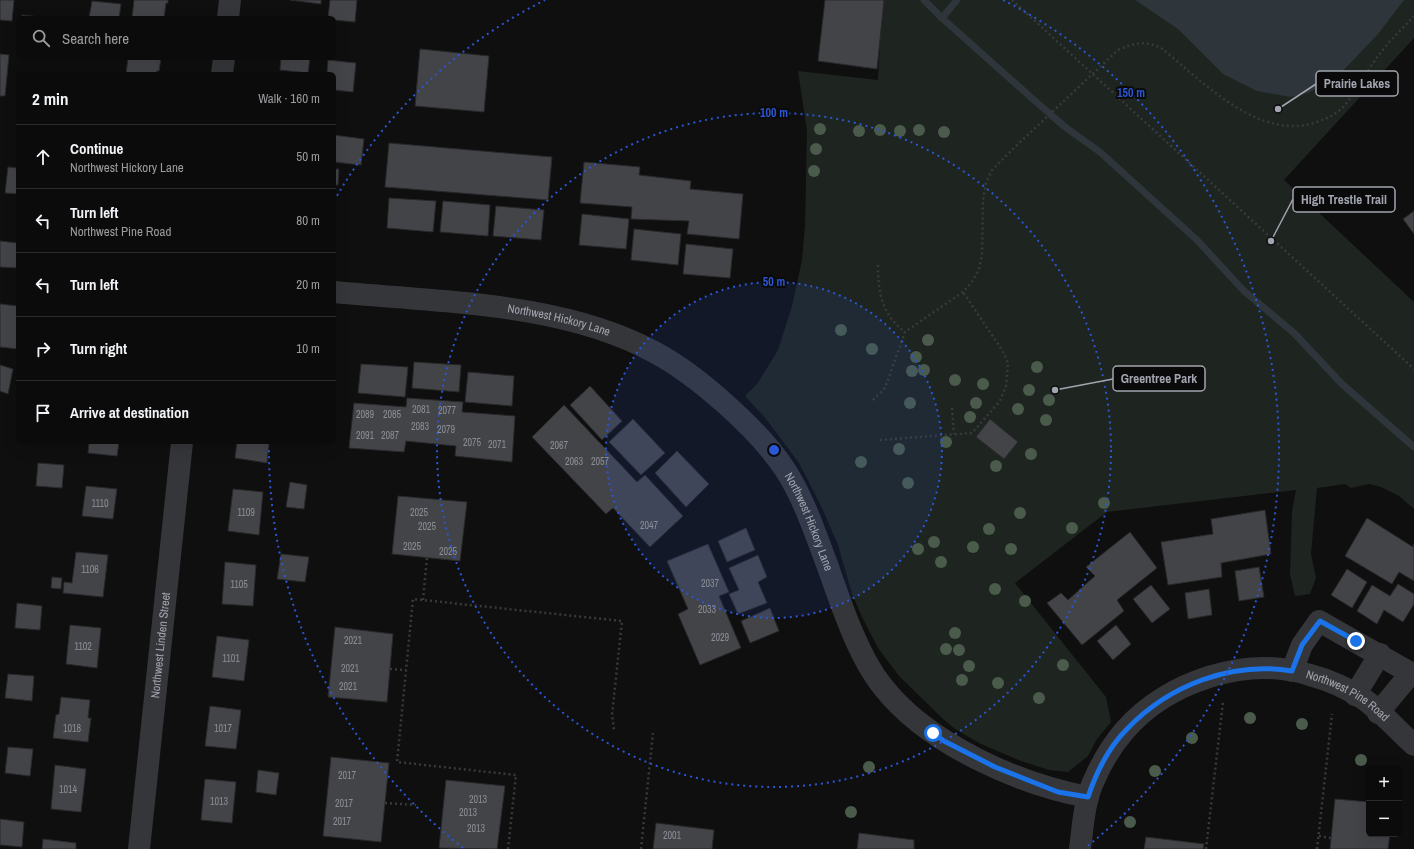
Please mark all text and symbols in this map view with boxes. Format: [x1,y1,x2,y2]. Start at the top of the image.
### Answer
search box [16,16,336,60]
icon: search [30,27,52,49]
text: Search here [62,28,129,49]
callout: Prairie Lakes [1316,71,1398,96]
text: Prairie Lakes [1324,75,1390,92]
text: 150 m [1117,85,1145,101]
text: 2 min [32,87,68,110]
text: Walk · 160 m [258,90,320,107]
text: 100 m [760,105,788,121]
text: Continue [70,138,123,159]
icon: ahead [32,146,54,168]
text: 50 m [296,148,320,165]
text: Northwest Hickory Lane [70,159,184,176]
callout: High Trestle Trail [1293,187,1395,212]
text: High Trestle Trail [1301,191,1387,208]
text: Turn left [70,202,118,223]
icon: left [32,210,54,232]
text: 80 m [296,212,320,229]
text: Northwest Pine Road [70,223,171,240]
icon: left [32,274,54,296]
text: Turn left [70,274,118,295]
text: 50 m [763,274,785,290]
text: 20 m [296,276,320,293]
street label: Northwest Hickory Lane [506,300,613,340]
icon: right [32,338,54,360]
text: Turn right [70,338,127,359]
text: 10 m [296,340,320,357]
callout: Greentree Park [1113,366,1205,391]
text: Greentree Park [1121,370,1197,387]
icon: arrive [32,402,54,424]
text: Arrive at destination [70,402,189,423]
house number: 2081 [412,403,431,416]
house number: 2077 [438,404,457,417]
house number: 2089 [356,408,375,421]
house number: 2085 [383,408,402,421]
house number: 2083 [411,420,430,433]
house number: 2079 [437,423,456,436]
house number: 2091 [356,429,375,442]
house number: 2087 [381,429,400,442]
house number: 2075 [463,436,482,449]
house number: 2071 [488,438,507,451]
house number: 2067 [550,439,569,452]
centre of rings [767,443,781,457]
house number: 2063 [565,455,584,468]
house number: 2057 [591,455,610,468]
street label: Northwest Hickory Lane [781,470,837,573]
house number: 1110 [91,497,109,510]
house number: 1109 [237,506,255,519]
house number: 2025 [410,506,429,519]
house number: 2047 [640,519,659,532]
house number: 2025 [418,520,437,533]
house number: 2025 [403,540,422,553]
house number: 2025 [439,545,458,558]
house number: 1106 [81,563,99,576]
house number: 2037 [701,577,720,590]
house number: 1105 [230,578,248,591]
street label: Northwest Linden Street [147,591,174,699]
house number: 2033 [698,603,717,616]
house number: 2029 [711,631,730,644]
route end [1347,632,1365,650]
house number: 2021 [344,634,363,647]
house number: 1102 [74,640,92,653]
house number: 1101 [222,652,240,665]
house number: 2021 [341,662,360,675]
street label: Northwest Pine Road [1304,666,1393,725]
house number: 2021 [339,680,358,693]
house number: 1018 [63,722,82,735]
house number: 1017 [214,722,233,735]
route start [924,724,942,742]
map controls [1366,765,1402,837]
button: + [1366,765,1402,801]
house number: 2017 [338,769,357,782]
house number: 1014 [59,783,78,796]
house number: 2013 [469,793,488,806]
house number: 1013 [210,795,229,808]
house number: 2017 [335,797,354,810]
button: − [1366,801,1402,837]
house number: 2013 [459,806,478,819]
house number: 2017 [333,815,352,828]
house number: 2013 [467,822,486,835]
house number: 2001 [663,829,682,842]

